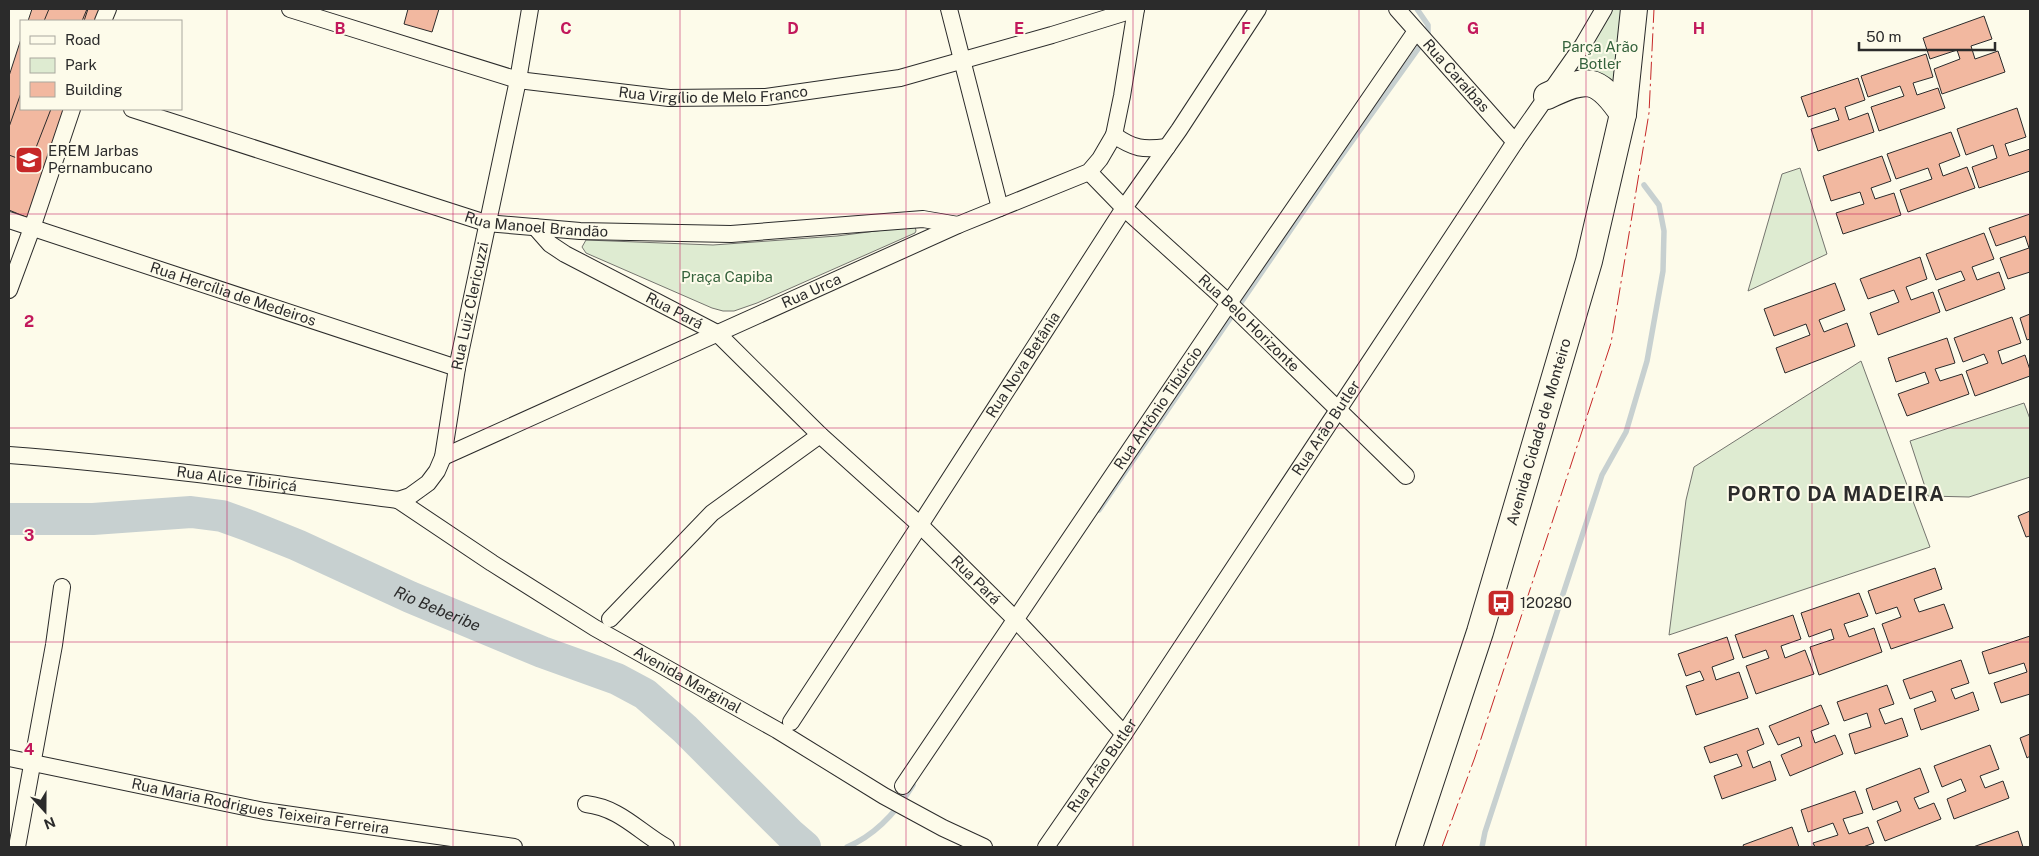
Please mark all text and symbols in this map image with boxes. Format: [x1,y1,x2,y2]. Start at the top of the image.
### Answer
text: B [335,19,346,38]
text: C [560,19,572,38]
text: D [787,19,799,38]
text: E [1014,19,1024,38]
text: F [1241,19,1251,38]
text: G [1467,19,1479,38]
text: H [1693,19,1705,38]
legend [20,20,182,110]
scale bar [1859,20,1995,52]
text: 50 m [1866,28,1901,45]
text: Road [65,31,101,48]
street label: Rua Caraíbas [1420,35,1493,115]
park label: Parça Arão Botler [1562,38,1638,72]
text: Park [65,56,97,73]
text: Building [65,81,123,98]
street label: Rua Virgílio de Melo Franco [618,82,809,106]
place label: EREM Jarbas Pernambucano [48,142,153,176]
school or university icon: EREM Jarbas Pernambucano [14,145,44,175]
street label: Rua Manoel Brandão [462,208,608,240]
street label: Rua Luiz Clericuzzi [448,240,491,372]
street label: Rua Hercília de Medeiros [148,258,318,329]
park label: Praça Capiba [681,268,773,285]
street label: Rua Urca [779,270,844,311]
street label: Rua Belo Horizonte [1195,271,1303,375]
street label: Rua Pará [643,289,706,332]
street label: Rua Nova Betânia [982,308,1063,421]
text: 2 [24,312,34,331]
street label: Avenida Cidade de Monteiro [1503,336,1574,527]
street label: Rua Antônio Tibúrcio [1110,343,1205,472]
street label: Rua Arão Butler [1288,377,1363,479]
street label: Rua Alice Tibiriçá [176,463,298,495]
district label: PORTO DA MADEIRA [1727,482,1945,506]
text: 3 [24,526,34,545]
street label: Rua Pará [948,552,1004,608]
water label: Rio Beberibe [391,582,484,635]
bus stop icon: 120280 [1486,588,1516,618]
place label: 120280 [1520,594,1572,611]
street label: Avenida Marginal [631,642,745,716]
street label: Rua Arão Butler [1063,715,1140,816]
text: 4 [24,740,35,759]
street label: Rua Maria Rodrigues Teixeira Ferreira [130,775,390,837]
north arrow [20,786,70,836]
text: N [42,814,58,833]

